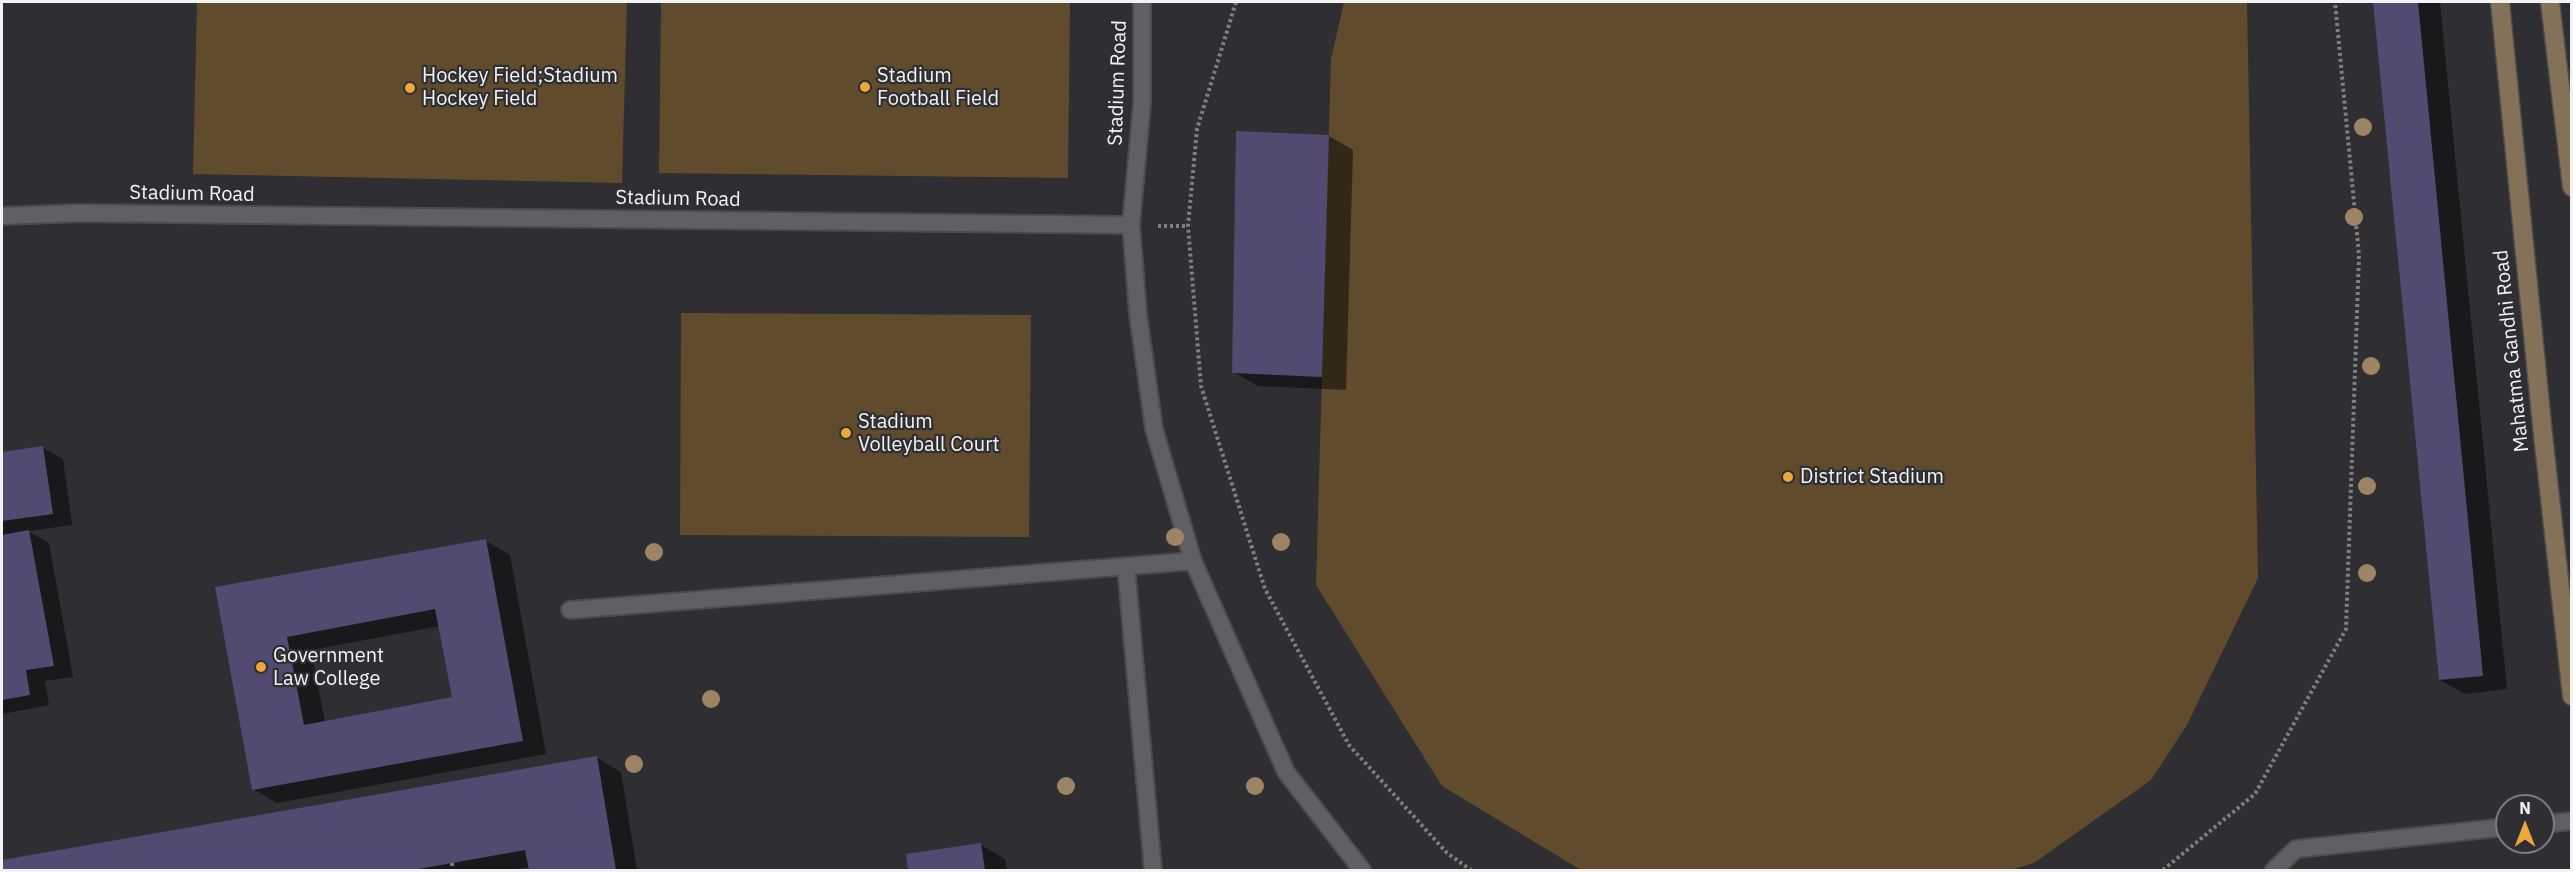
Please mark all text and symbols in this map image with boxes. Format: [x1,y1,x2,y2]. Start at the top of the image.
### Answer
street label: Stadium Road [1104,20,1132,146]
place label: Hockey Field;Stadium Hockey Field [422,64,618,111]
place label: Stadium Football Field [877,64,999,111]
marker: Stadium Football Field [858,80,872,94]
marker: Hockey Field;Stadium Hockey Field [403,81,417,95]
street label: Stadium Road [129,181,255,207]
street label: Stadium Road [615,186,741,212]
street label: Mahatma Gandhi Road [2489,249,2535,453]
place label: Stadium Volleyball Court [858,410,1000,457]
marker: Stadium Volleyball Court [839,426,853,440]
place label: District Stadium [1800,465,1944,489]
marker: District Stadium [1781,470,1795,484]
place label: Government Law College [273,644,384,691]
marker: Government Law College [254,660,268,674]
north arrow [2495,794,2555,854]
text: N [2519,798,2531,818]

